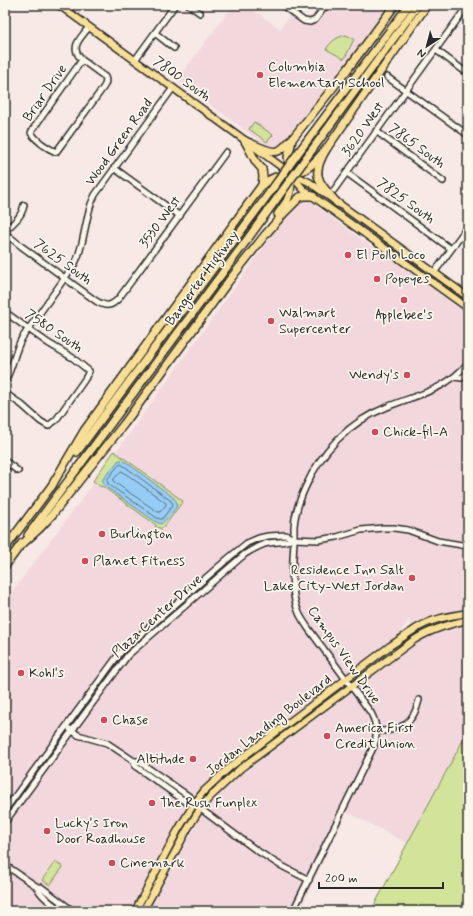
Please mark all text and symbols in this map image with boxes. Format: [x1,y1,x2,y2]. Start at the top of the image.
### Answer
north arrow [407,26,447,66]
text: N [415,45,429,61]
street label: 7800 South [150,52,214,106]
place label: Columbia Elementary School [268,58,384,92]
street label: Briar Drive [19,61,71,125]
marker: Columbia Elementary School [255,70,265,80]
street label: Wood Green Road [81,95,157,189]
street label: 3620 West [338,98,389,160]
street label: 7865 South [385,120,449,173]
street label: 7825 South [374,174,439,228]
street label: 3530 West [135,192,185,251]
street label: Bangerter Highway [161,227,244,330]
street label: 7625 South [31,235,96,289]
place label: El Pollo Loco [356,246,425,264]
marker: El Pollo Loco [343,250,353,260]
place label: Popeyes [385,270,429,288]
marker: Popeyes [372,274,382,284]
marker: Applebee's [399,295,409,305]
place label: Walmart Supercenter [279,304,351,338]
street label: 7580 South [22,305,86,357]
place label: Applebee's [375,306,433,325]
marker: Walmart Supercenter [266,316,276,326]
place label: Wendy's [349,366,399,384]
marker: Wendy's [402,370,412,380]
place label: Chick-fil-A [383,423,448,441]
marker: Chick-fil-A [370,427,380,437]
place label: Burlington [110,525,172,545]
marker: Burlington [97,529,107,539]
place label: Planet Fitness [93,552,185,570]
marker: Planet Fitness [80,556,90,566]
place label: Residence Inn Salt Lake City-West Jordan [264,561,404,595]
street label: Plaza Center Drive [108,571,206,661]
marker: Residence Inn Salt Lake City-West Jordan [407,573,417,583]
street label: Campus View Drive [303,602,385,708]
place label: Kohl's [29,664,64,682]
marker: Kohl's [16,668,26,678]
street label: Jordan Landing Boulevard [203,670,336,780]
place label: Chase [112,711,148,729]
marker: Chase [99,715,109,725]
place label: America First Credit Union [335,719,416,753]
marker: America First Credit Union [322,731,332,741]
place label: Altitude [137,750,185,768]
marker: Altitude [188,754,198,764]
place label: The Rush Funplex [160,794,258,812]
marker: The Rush Funplex [147,798,157,808]
place label: Lucky's Iron Door Roadhouse [55,814,146,848]
marker: Lucky's Iron Door Roadhouse [42,826,52,836]
place label: Cinemark [120,854,185,872]
marker: Cinemark [107,858,117,868]
scale bar [319,864,443,890]
text: 200 m [325,871,358,887]

